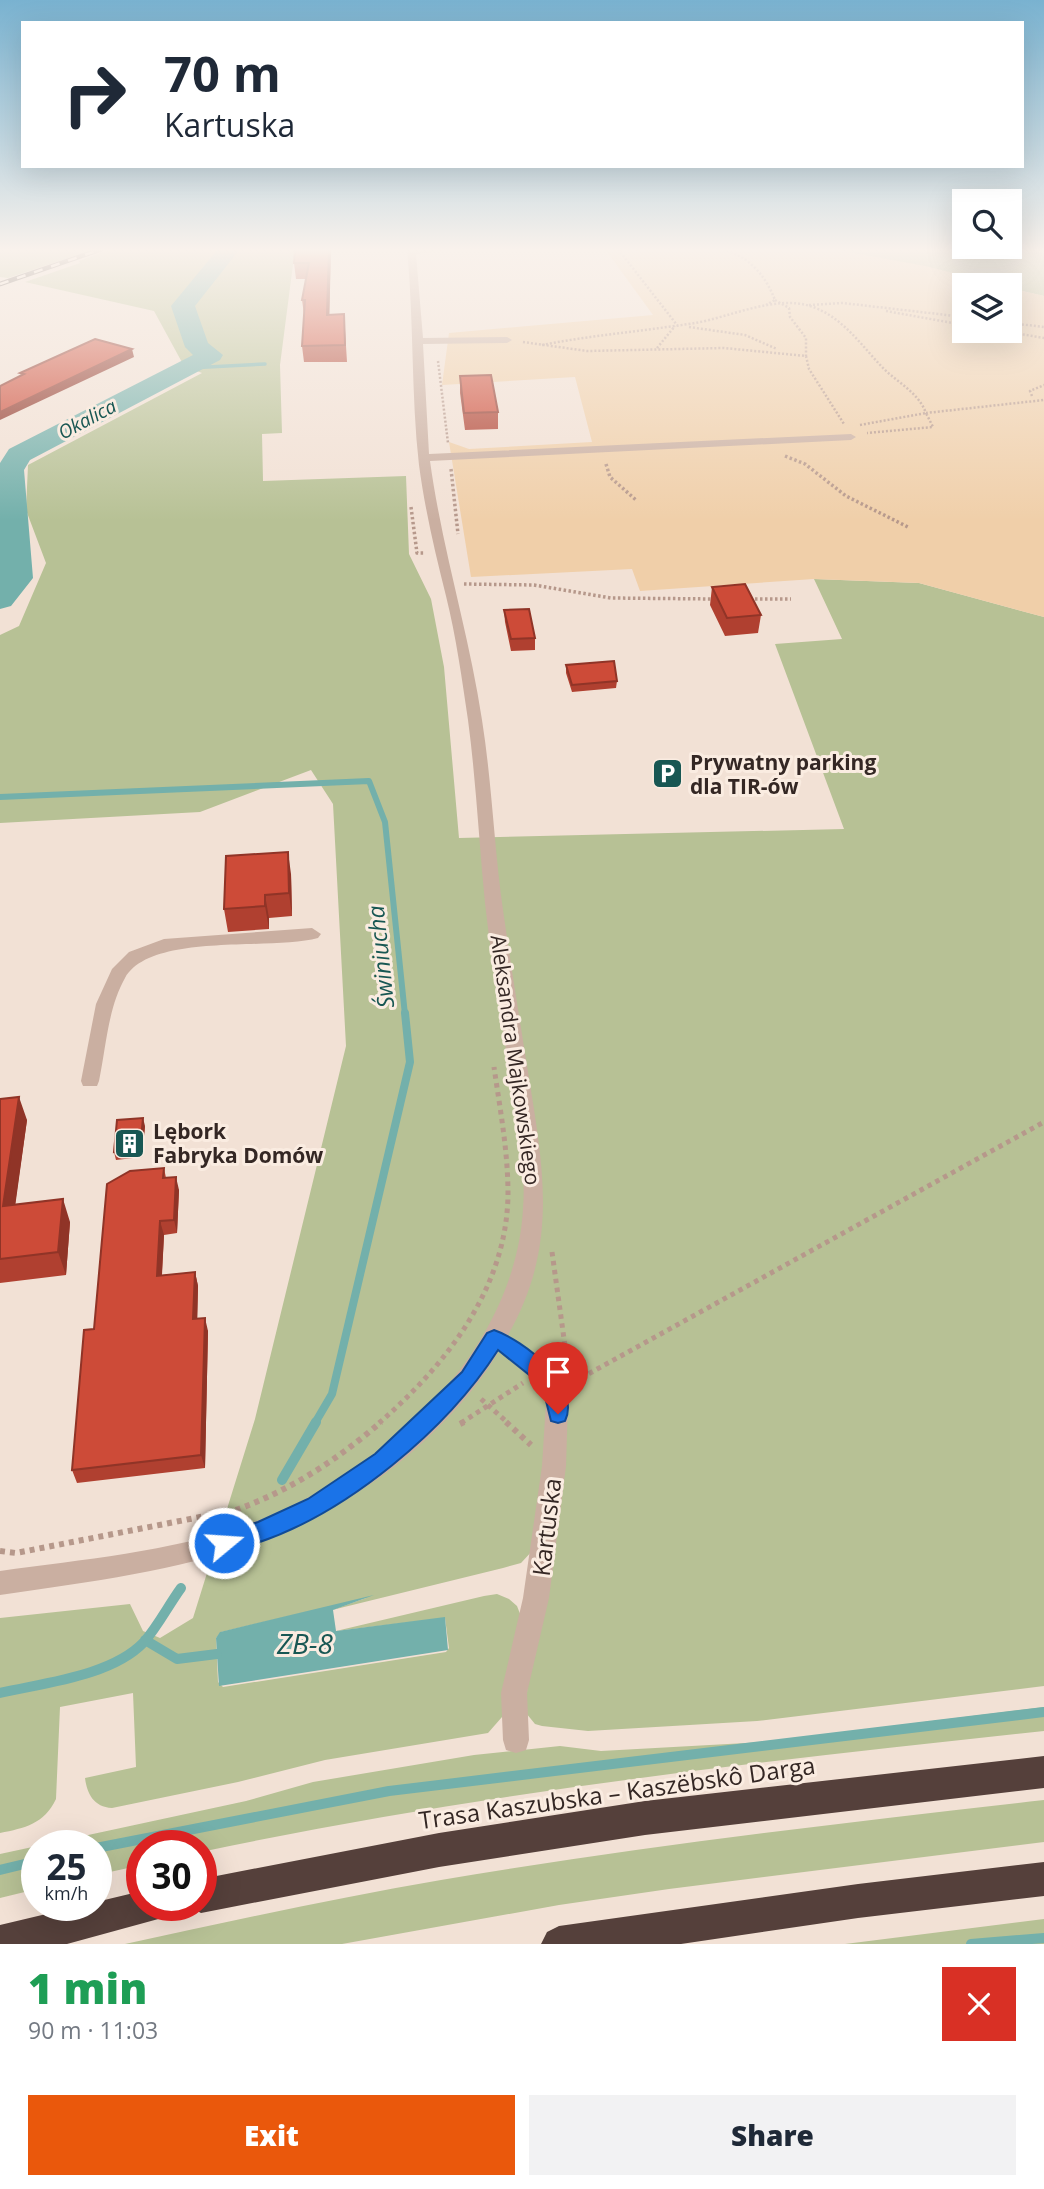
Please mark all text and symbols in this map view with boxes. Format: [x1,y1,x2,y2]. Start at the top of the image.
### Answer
text: 70 m [164,40,281,106]
icon: right [49,49,140,140]
text: Kartuska [164,103,295,146]
map controls [952,189,1022,343]
button: search [952,189,1022,259]
button: layers [952,273,1022,343]
water label: Okalica [53,393,121,445]
place label: Prywatny parking dla TIR-ów [690,748,876,800]
parking icon: Prywatny parking dla TIR-ów [650,757,684,791]
water label: Świniucha [359,904,401,1010]
street label: Aleksandra Majkowskiego [485,933,547,1187]
place label: Lębork Fabryka Domów [153,1117,323,1169]
building icon: Lębork Fabryka Domów [113,1126,147,1160]
pin [528,1342,588,1414]
icon: arrive [539,1353,577,1391]
street label: Kartuska [524,1476,568,1578]
position arrow [187,1506,261,1580]
water label: ZB-8 [276,1624,334,1662]
street label: Trasa Kaszubska – Kaszëbskô Darga [417,1748,817,1836]
speed limit sign: 30 [126,1830,217,1921]
text: 25 [46,1843,87,1890]
text: km/h [45,1881,88,1905]
text: 1 min [28,1959,147,2016]
button: close [942,1967,1016,2041]
text: 90 m · 11:03 [28,2014,158,2046]
button: Exit [28,2095,515,2175]
button: Share [529,2095,1016,2175]

